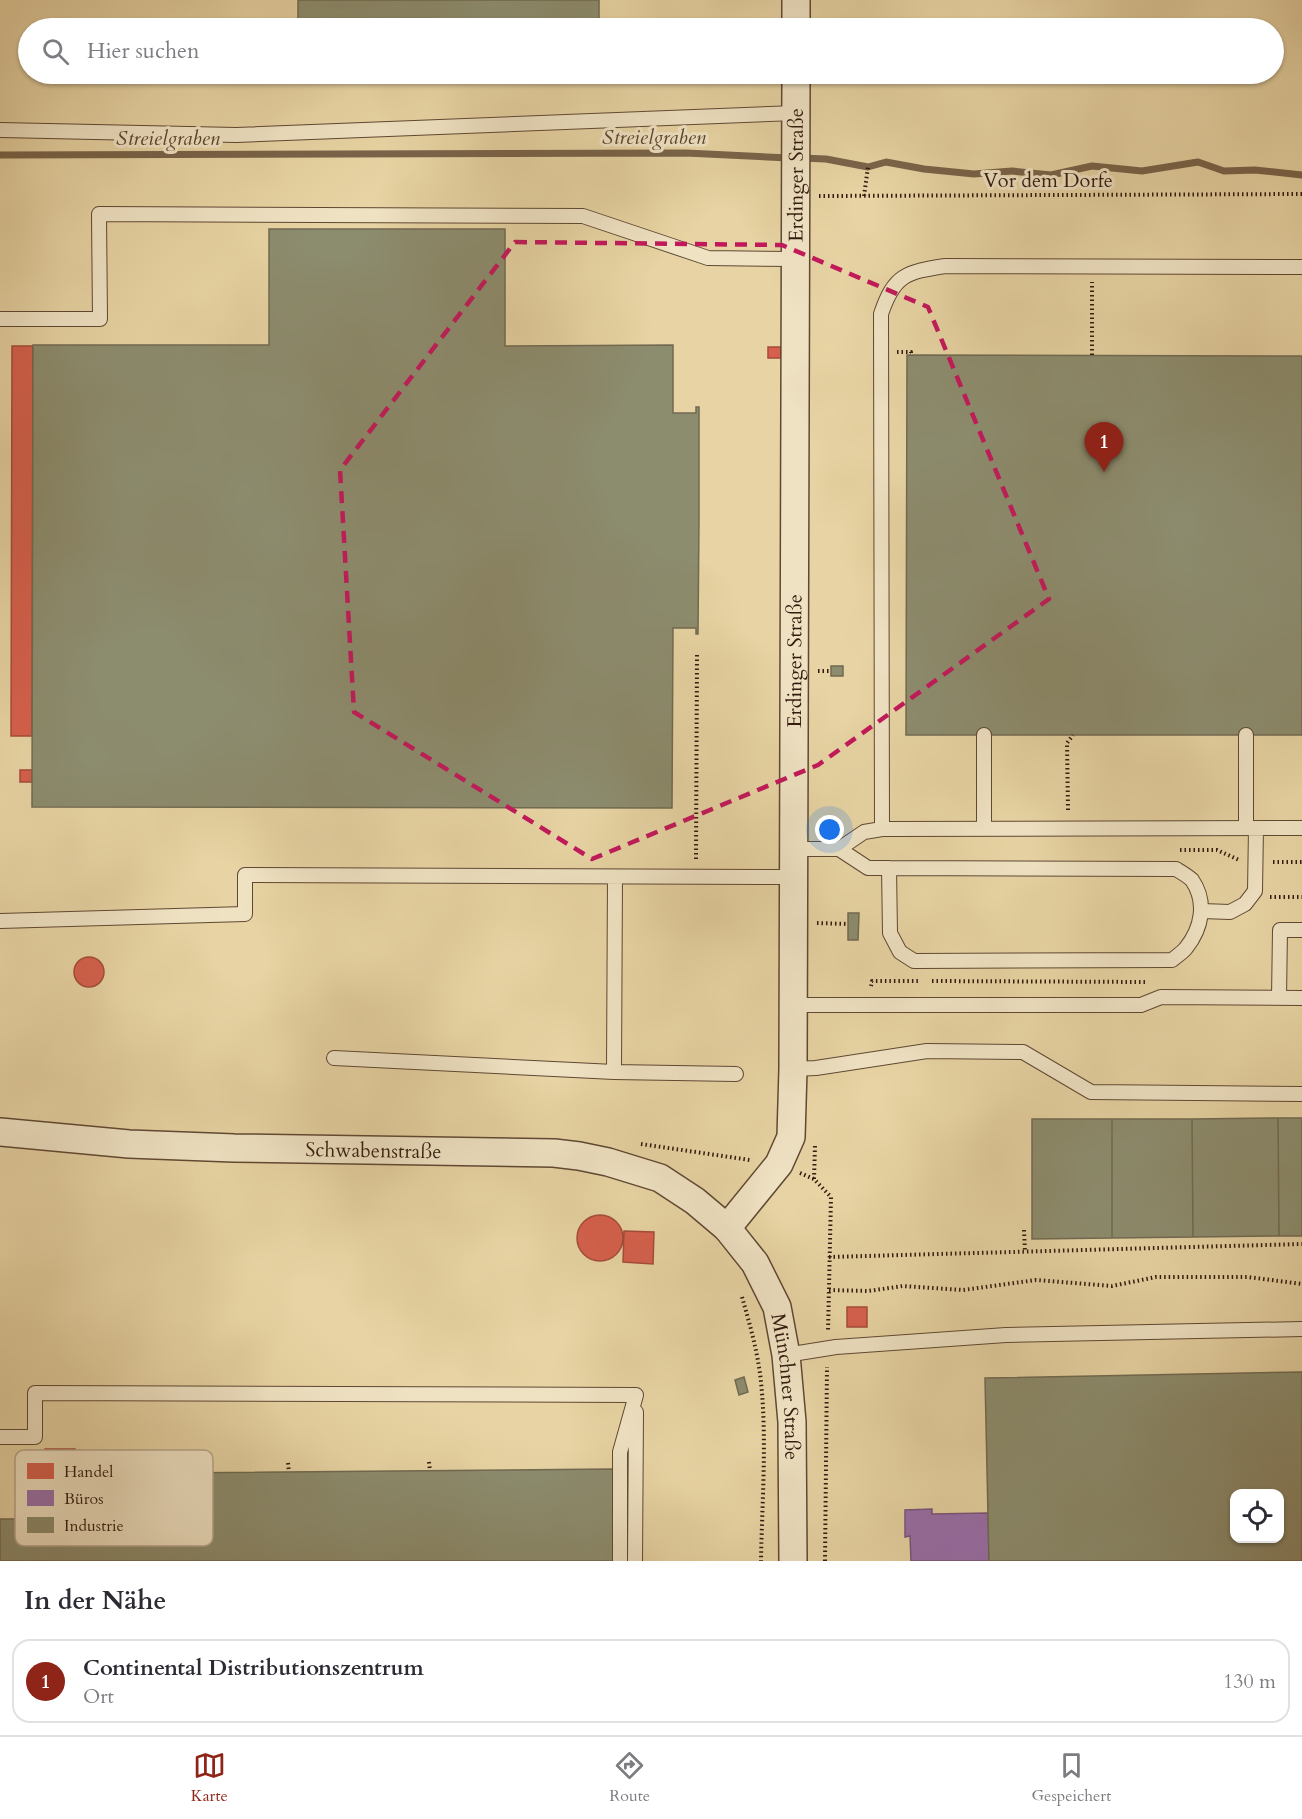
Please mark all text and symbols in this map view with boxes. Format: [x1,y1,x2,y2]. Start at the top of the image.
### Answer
search box [18,18,1284,84]
icon: search [39,35,72,68]
text: Hier suchen [87,36,200,66]
street label: Erdinger Straße [782,108,810,242]
water label: Streielgraben [602,123,707,152]
water label: Streielgraben [116,124,221,153]
street label: Vor dem Dorfe [983,167,1113,194]
pin: 1 [1084,422,1124,472]
street label: Erdinger Straße [781,594,808,728]
your location [815,815,844,844]
street label: Schwabenstraße [305,1136,442,1165]
street label: Münchner Straße [764,1311,805,1460]
legend [15,1450,213,1546]
text: Handel [64,1461,113,1483]
text: Büros [64,1488,103,1510]
map controls [1230,1489,1284,1543]
button: locate [1230,1489,1284,1543]
text: Industrie [64,1515,124,1537]
text: In der Nähe [24,1583,166,1618]
text: Continental Distributionszentrum [83,1653,424,1683]
text: 1 [40,1668,51,1695]
text: 130 m [1223,1668,1276,1695]
text: Ort [83,1683,114,1710]
tab: Karte [191,1749,228,1807]
tab: Route [609,1749,650,1807]
tab: Gespeichert [1031,1749,1111,1807]

